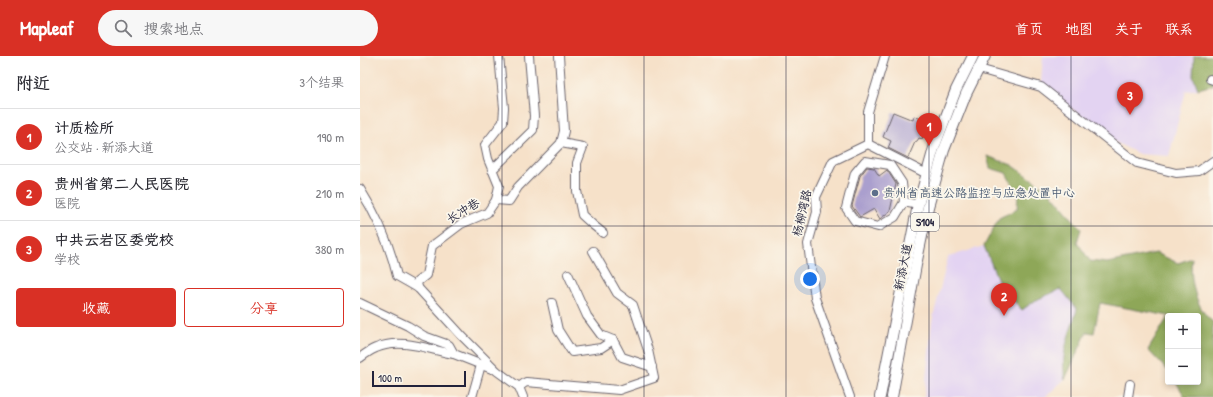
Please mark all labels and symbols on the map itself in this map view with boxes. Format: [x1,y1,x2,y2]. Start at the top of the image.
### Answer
pin: 3 [1117,82,1143,115]
pin: 1 [916,113,942,146]
place label: 贵州省高速公路监控与应急处置中心 [883,184,1075,201]
street label: 杨柳湾路 [788,188,815,238]
marker: 贵州省高速公路监控与应急处置中心 [870,188,880,198]
street label: 长冲巷 [443,194,483,227]
road number: S104 [911,213,939,231]
street label: 新添大道 [890,242,915,292]
your location [800,269,820,289]
pin: 2 [991,283,1017,316]
scale bar [372,369,466,388]

